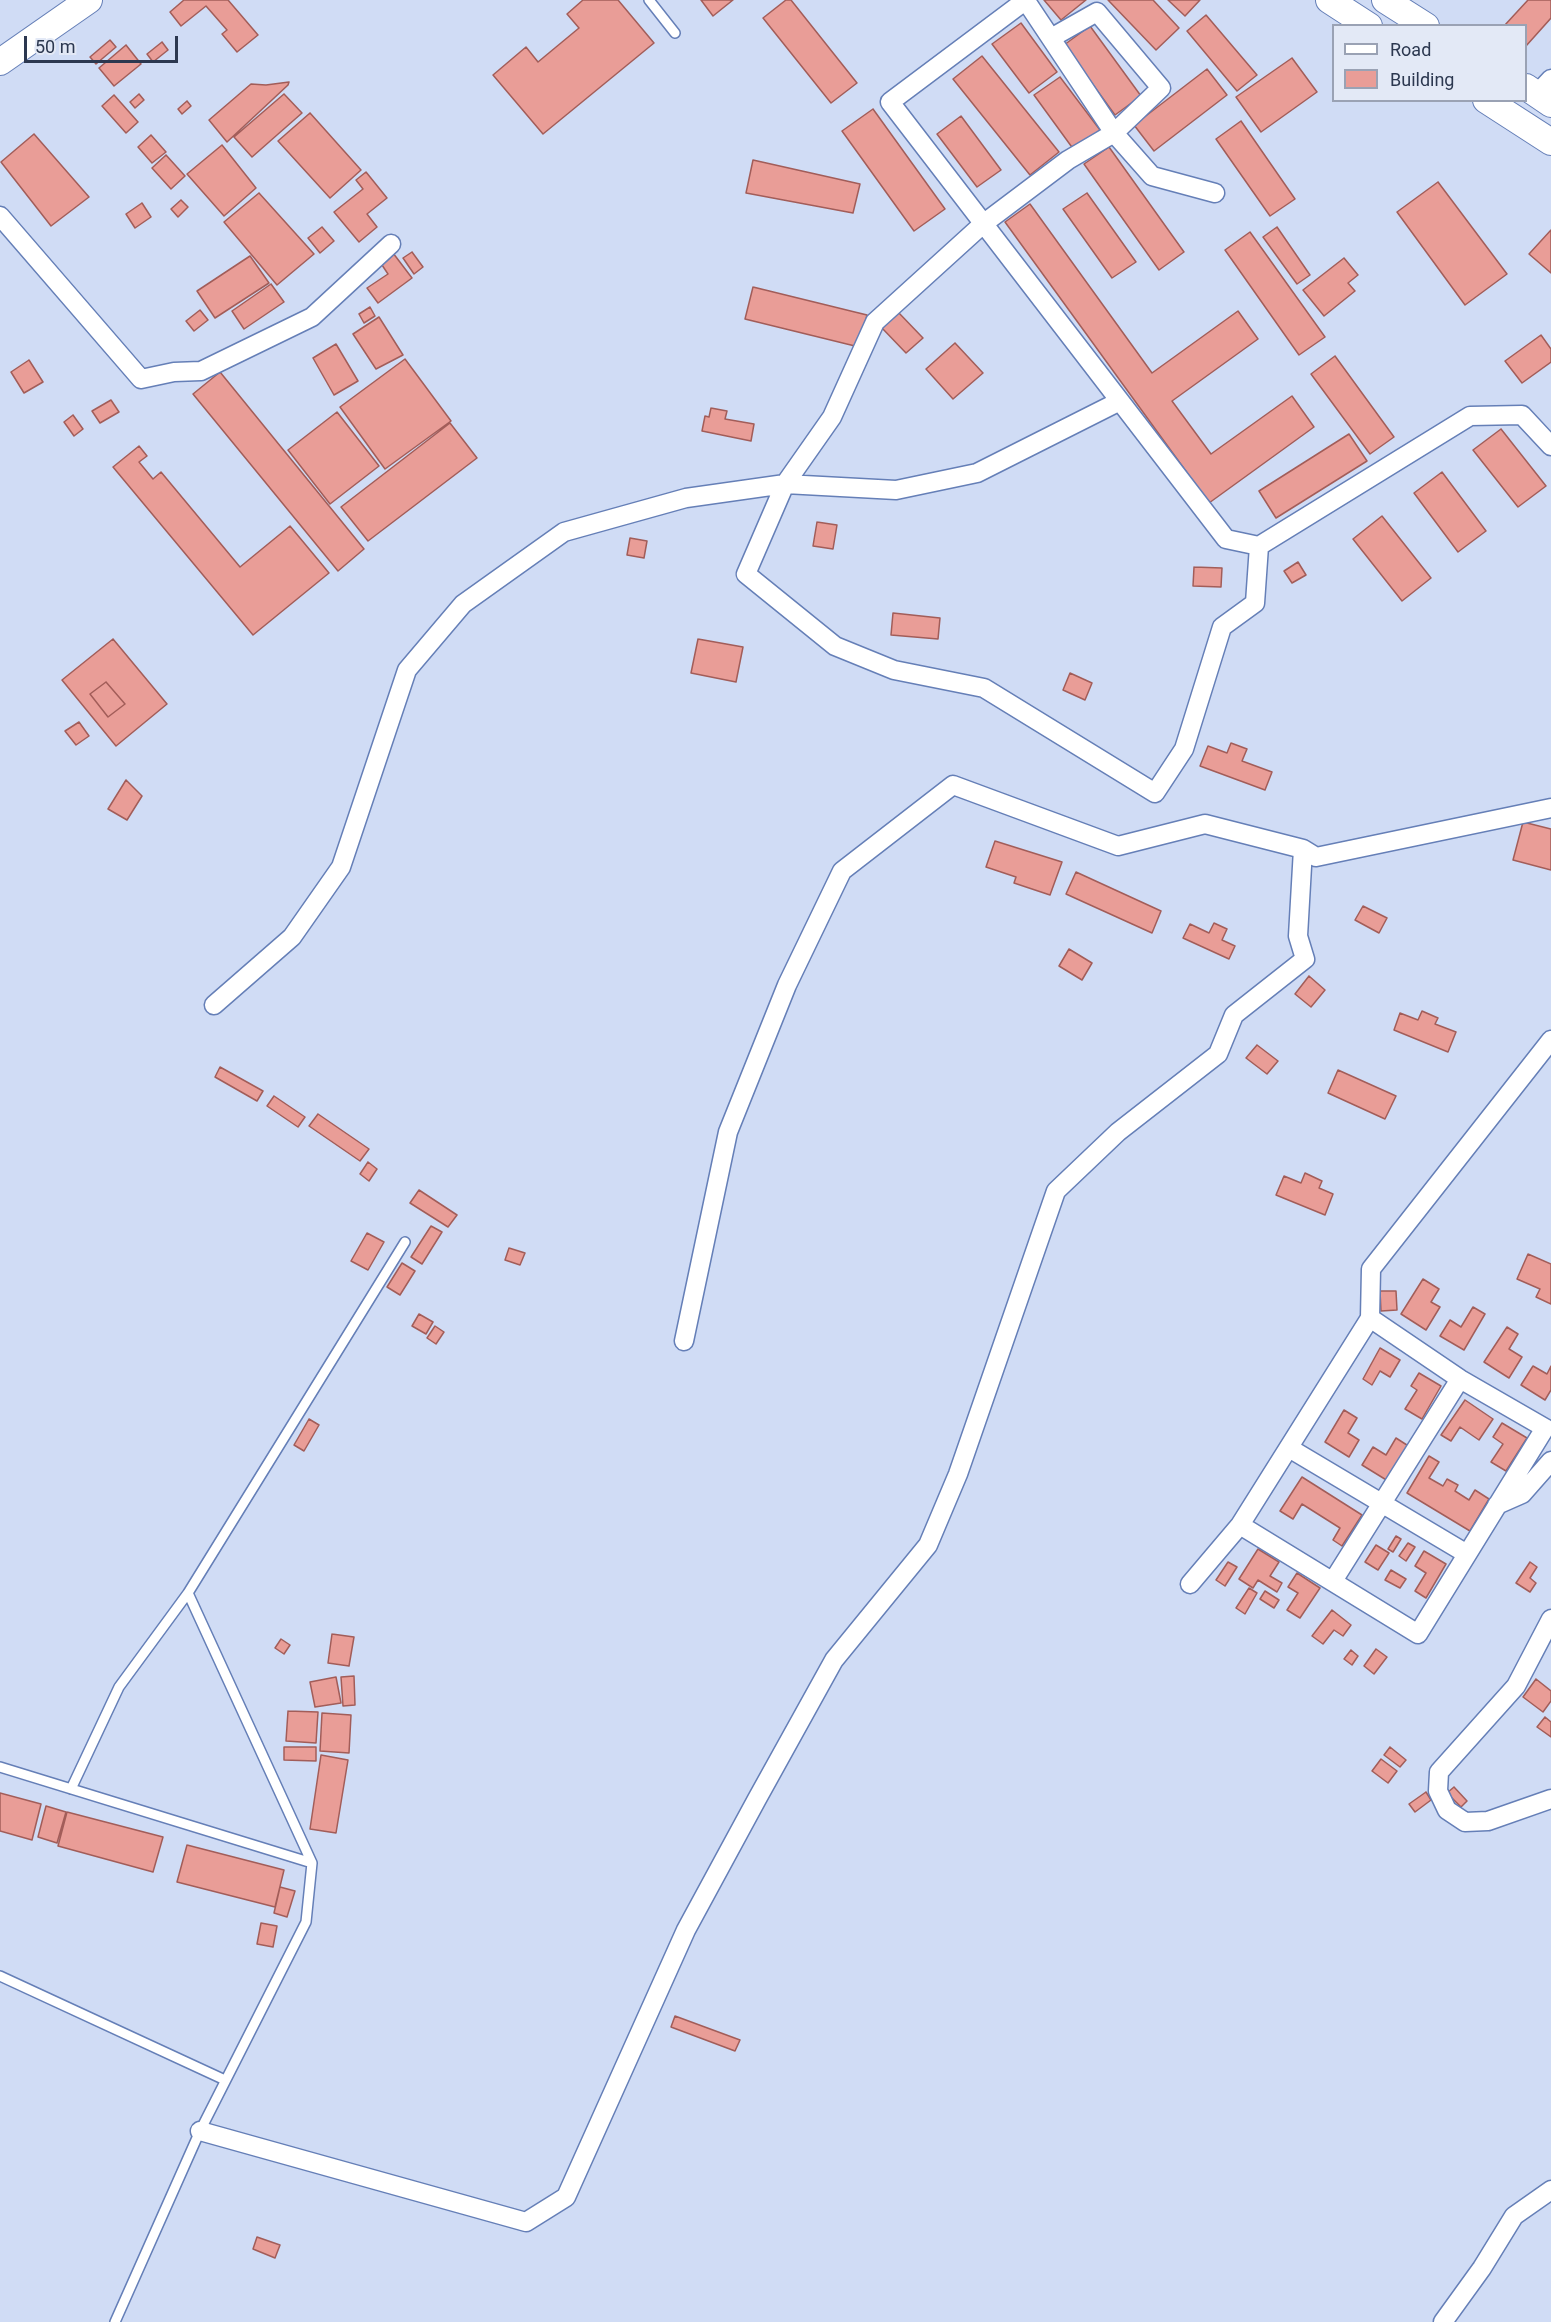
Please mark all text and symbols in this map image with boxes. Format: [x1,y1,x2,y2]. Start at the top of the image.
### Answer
scale bar [27,24,182,62]
legend [1332,24,1527,102]
text: 50 m [35,36,75,57]
text: Road [1390,39,1431,60]
text: Building [1390,69,1454,90]

